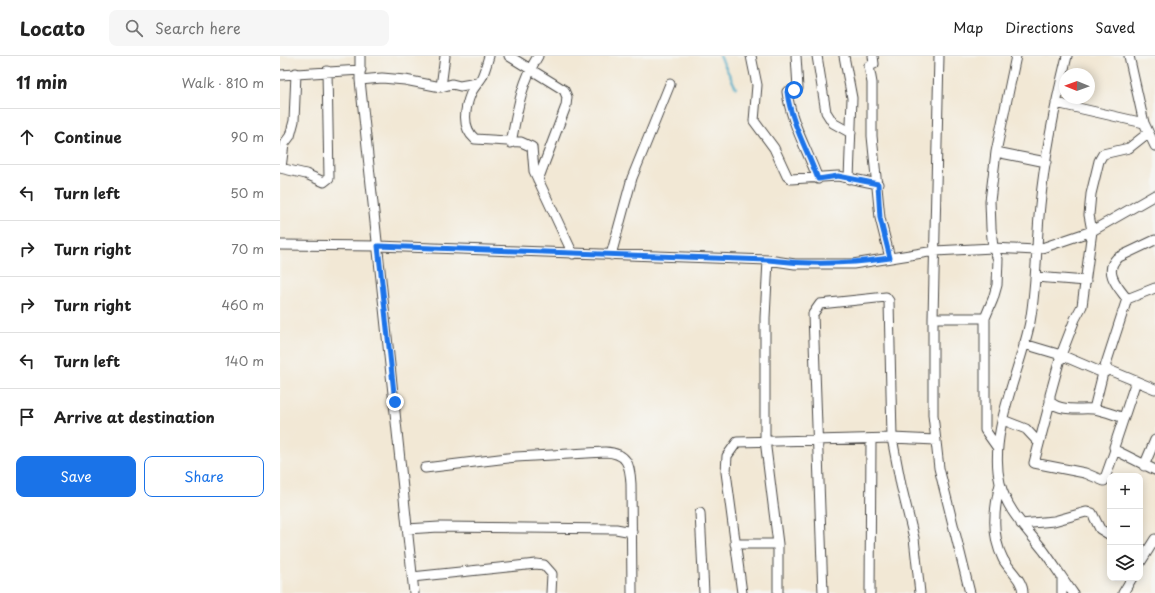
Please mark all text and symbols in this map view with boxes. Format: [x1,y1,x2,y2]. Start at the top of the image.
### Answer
search box [109,10,389,46]
text: Locato [20,14,85,42]
text: Search here [155,16,241,39]
icon: search [123,17,145,39]
text: Map [953,17,983,38]
text: Directions [1005,17,1073,38]
text: Saved [1095,17,1135,38]
north arrow [1059,68,1095,104]
text: 11 min [16,69,68,95]
text: Walk · 810 m [182,73,264,92]
route start [785,81,803,99]
text: Continue [54,125,122,148]
icon: ahead [16,126,38,148]
text: 90 m [231,127,264,146]
text: Turn left [54,181,120,204]
icon: left [16,182,38,204]
text: 50 m [230,183,264,202]
text: Turn right [54,237,131,260]
icon: right [16,238,38,260]
text: 70 m [231,239,264,258]
text: Turn right [54,293,131,316]
icon: right [16,294,38,316]
text: 460 m [221,295,264,314]
text: Turn left [54,349,120,372]
icon: left [16,350,38,372]
text: 140 m [225,351,264,370]
route end [386,393,404,411]
text: Arrive at destination [54,405,215,428]
icon: arrive [16,406,38,428]
button: Save [16,456,136,497]
button: Share [144,456,264,497]
map controls [1107,473,1143,581]
button: + [1107,473,1143,509]
button: − [1107,509,1143,545]
button: layers [1107,545,1143,581]

